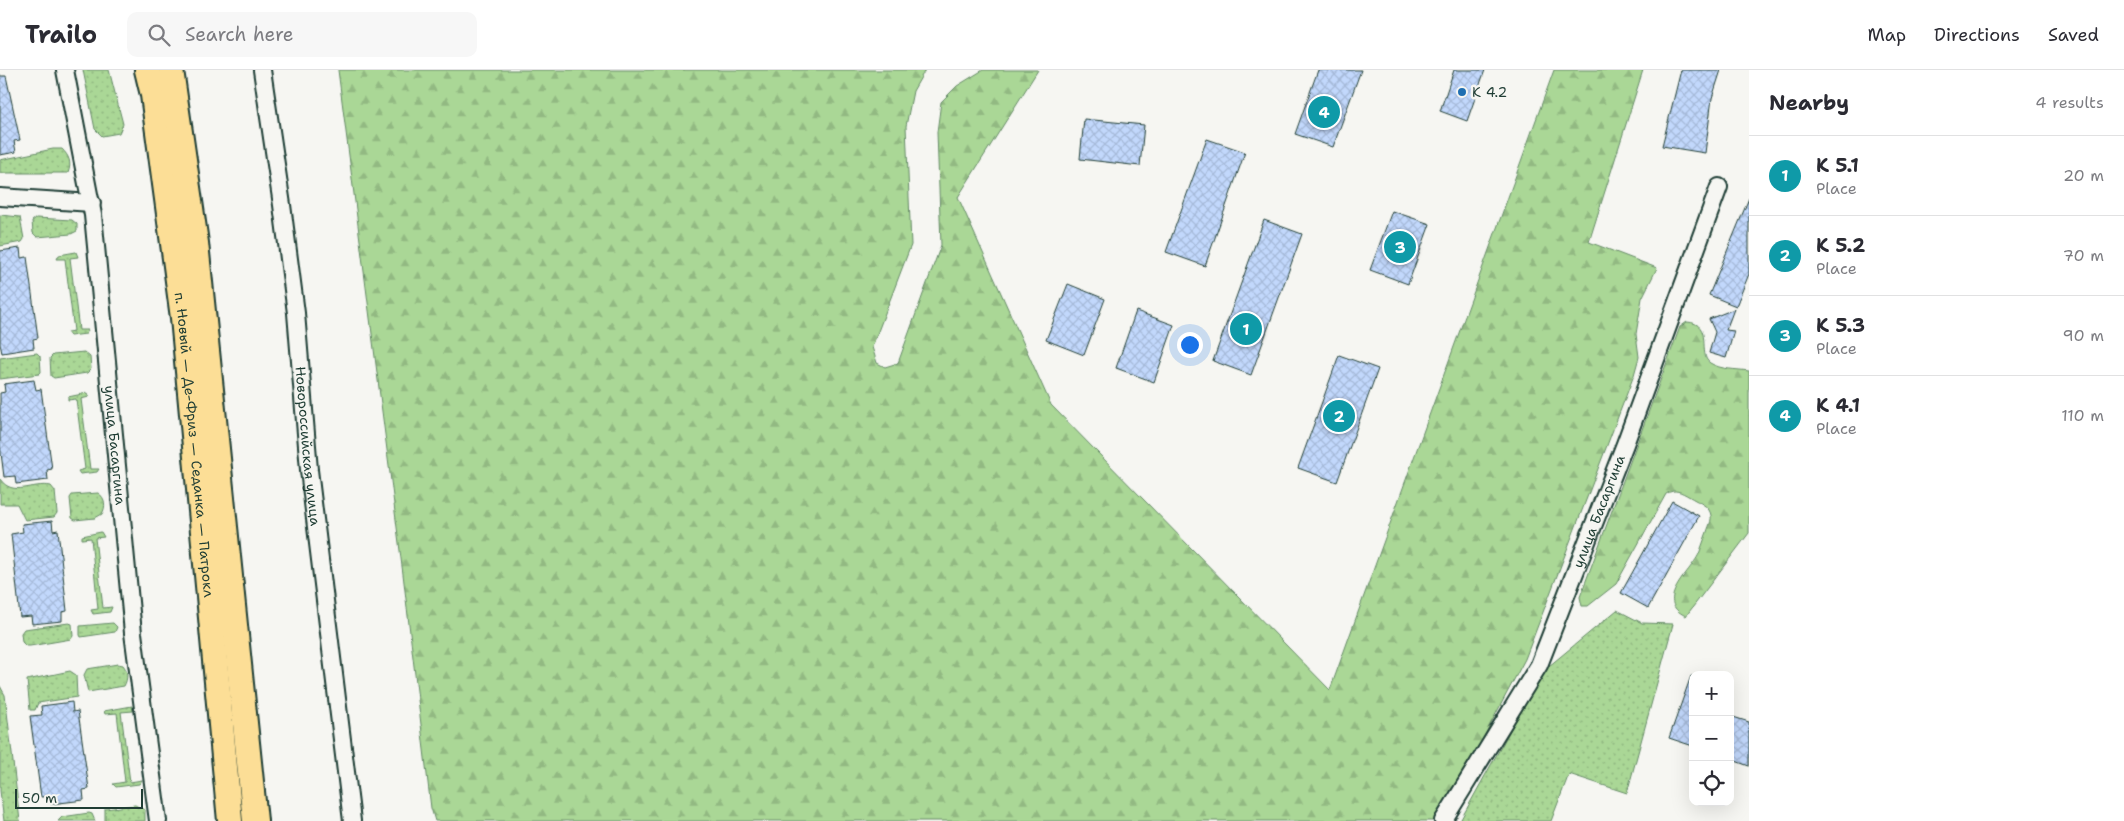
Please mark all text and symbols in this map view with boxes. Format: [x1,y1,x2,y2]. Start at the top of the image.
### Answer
search box [127,12,477,57]
text: Trailo [25,19,97,51]
icon: search [145,21,173,49]
text: Search here [185,22,294,47]
text: Map [1868,23,1906,47]
text: Directions [1934,23,2020,47]
text: Saved [2048,23,2099,47]
place label: К 4.2 [1472,83,1507,101]
marker: К 4.2 [1456,86,1468,98]
text: Nearby [1769,89,1849,117]
text: 4 results [2035,92,2104,113]
pin: 4 [1308,93,1340,131]
text: К 5.1 [1816,153,1859,178]
text: 1 [1781,165,1789,186]
text: 20 m [2063,165,2104,186]
text: Place [1816,178,1857,199]
pin: 3 [1384,228,1416,266]
text: К 5.2 [1816,233,1865,258]
text: 2 [1779,245,1791,266]
text: 70 m [2063,245,2104,266]
text: Place [1816,258,1857,279]
street label: п. Новый — Де-Фриз — Седанка — Патрокл [171,291,218,598]
pin: 1 [1230,310,1262,348]
text: К 5.3 [1816,313,1865,338]
text: 3 [1779,325,1791,346]
text: 90 m [2063,325,2104,346]
your location [1177,332,1203,358]
text: Place [1816,338,1857,359]
street label: Новороссийская улица [291,366,325,527]
street label: улица Басаргина [100,385,130,506]
text: К 4.1 [1816,393,1860,418]
pin: 2 [1323,397,1355,435]
text: 4 [1779,405,1791,426]
text: 110 m [2061,405,2104,426]
text: Place [1816,418,1857,439]
street label: улица Басаргина [1569,452,1629,571]
map controls [1689,671,1734,806]
button: + [1689,671,1734,716]
button: − [1689,716,1734,761]
button: locate [1689,761,1734,806]
scale bar [15,786,142,809]
text: 50 m [22,789,57,807]

